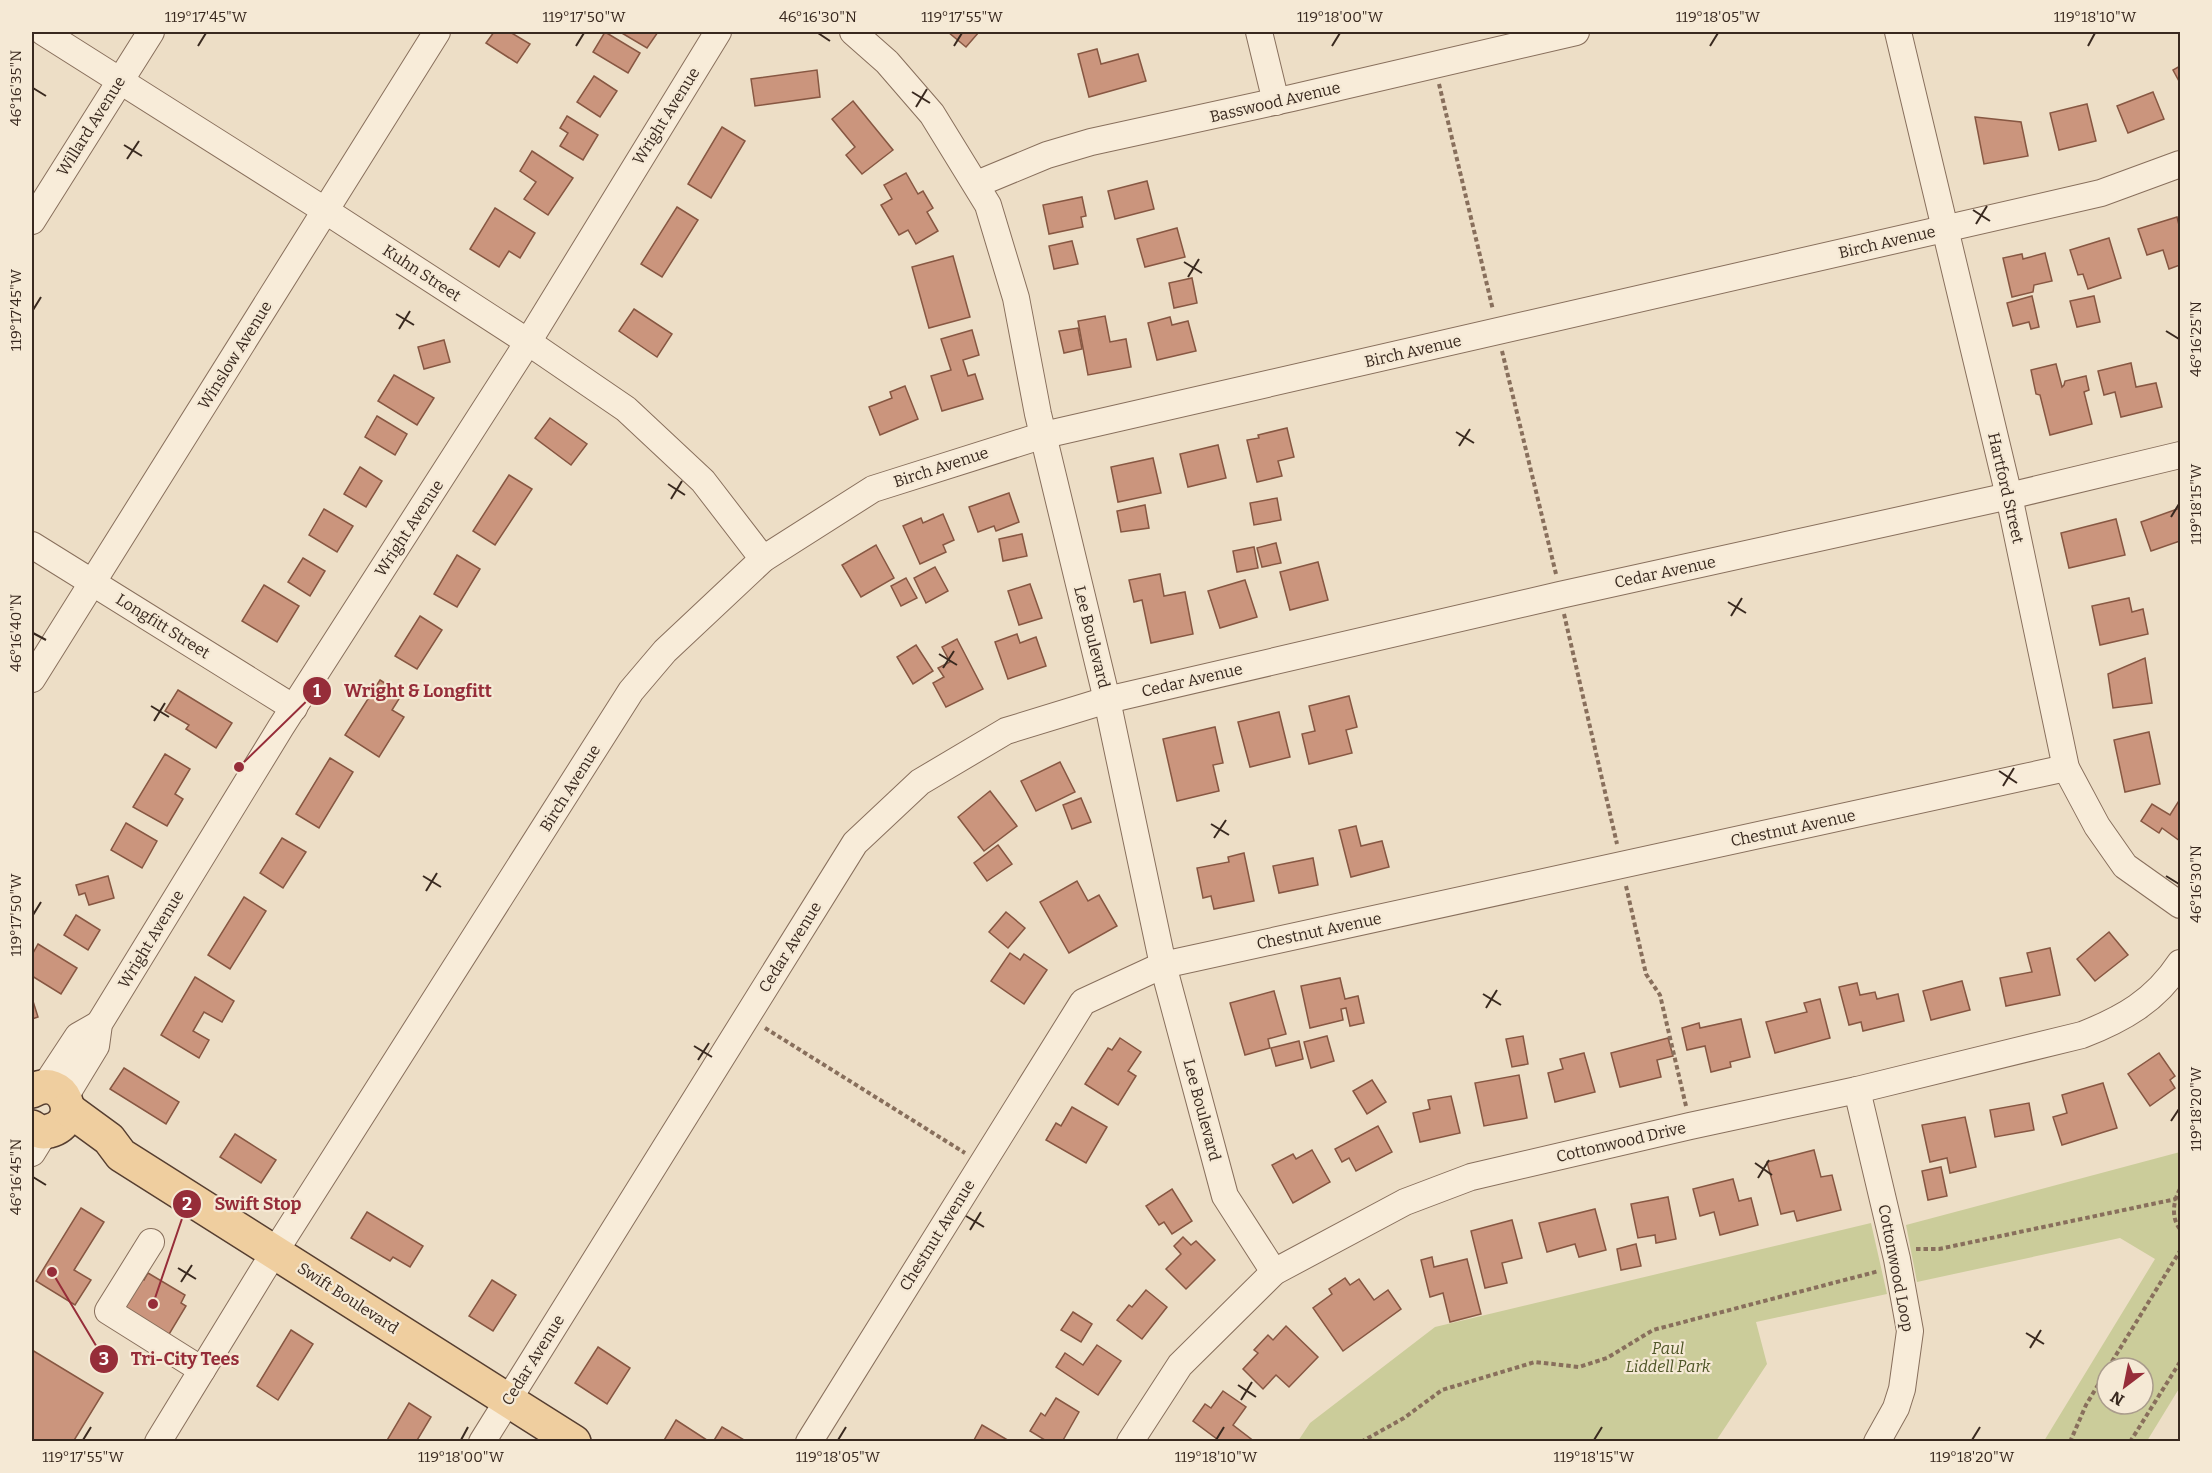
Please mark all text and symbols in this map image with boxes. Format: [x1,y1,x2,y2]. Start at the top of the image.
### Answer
text: 119°17'45"W [165,8,248,26]
text: 119°17'50"W [542,8,626,26]
text: 46°16'30"N [779,8,857,26]
text: 119°17'55"W [921,8,1003,26]
text: 119°18'00"W [1297,8,1384,26]
text: 119°18'05"W [1676,8,1761,26]
text: 119°18'10"W [2054,8,2137,26]
text: 46°16'35"N [7,50,25,126]
street label: Wright Avenue [628,64,704,168]
street label: Willard Avenue [53,73,129,179]
street label: Basswood Avenue [1208,78,1342,126]
street label: Birch Avenue [1837,222,1937,262]
street label: Kuhn Street [379,241,465,305]
text: 119°17'45"W [7,268,25,351]
street label: Winslow Avenue [194,297,276,413]
text: 46°16'25"N [2187,301,2205,377]
street label: Birch Avenue [1363,331,1463,371]
street label: Hartford Street [1984,431,2028,546]
street label: Birch Avenue [891,443,991,491]
text: 119°18'15"W [2187,463,2205,544]
street label: Wright Avenue [371,476,447,580]
street label: Cedar Avenue [1613,552,1717,592]
street label: Lee Boulevard [1070,584,1114,691]
street label: Longfitt Street [113,590,214,663]
text: 46°16'40"N [7,594,25,672]
street label: Cedar Avenue [1140,659,1244,701]
callout: Wright & Longfitt [302,673,504,709]
text: 1 [313,680,321,702]
text: Wright & Longfitt [344,680,492,702]
street label: Birch Avenue [536,741,604,835]
street label: Chestnut Avenue [1729,805,1857,851]
text: 46°16'30"N [2187,845,2205,923]
text: 119°17'50"W [7,873,25,957]
street label: Wright Avenue [114,886,188,992]
street label: Cedar Avenue [755,898,825,996]
street label: Chestnut Avenue [1255,908,1383,954]
street label: Lee Boulevard [1179,1057,1225,1164]
text: 119°18'20"W [2187,1066,2205,1151]
street label: Cottonwood Drive [1554,1118,1688,1166]
text: 46°16'45"N [7,1139,25,1215]
street label: Chestnut Avenue [895,1176,979,1294]
callout: Swift Stop [172,1186,313,1222]
text: 2 [182,1193,192,1215]
text: Swift Stop [214,1193,302,1215]
street label: Cottonwood Loop [1874,1203,1918,1333]
street label: Swift Boulevard [294,1258,402,1338]
street label: Cedar Avenue [498,1311,568,1409]
park label: Paul Liddell Park [1626,1339,1711,1376]
callout: Tri-City Tees [89,1341,251,1377]
text: 3 [99,1348,109,1370]
text: Tri-City Tees [131,1348,239,1370]
north arrow [2095,1356,2155,1416]
text: N [2107,1387,2128,1410]
text: 119°17'55"W [42,1448,124,1466]
text: 119°18'00"W [418,1448,505,1466]
text: 119°18'05"W [796,1448,881,1466]
text: 119°18'10"W [1175,1448,1258,1466]
text: 119°18'15"W [1554,1448,1635,1466]
text: 119°18'20"W [1930,1448,2015,1466]

